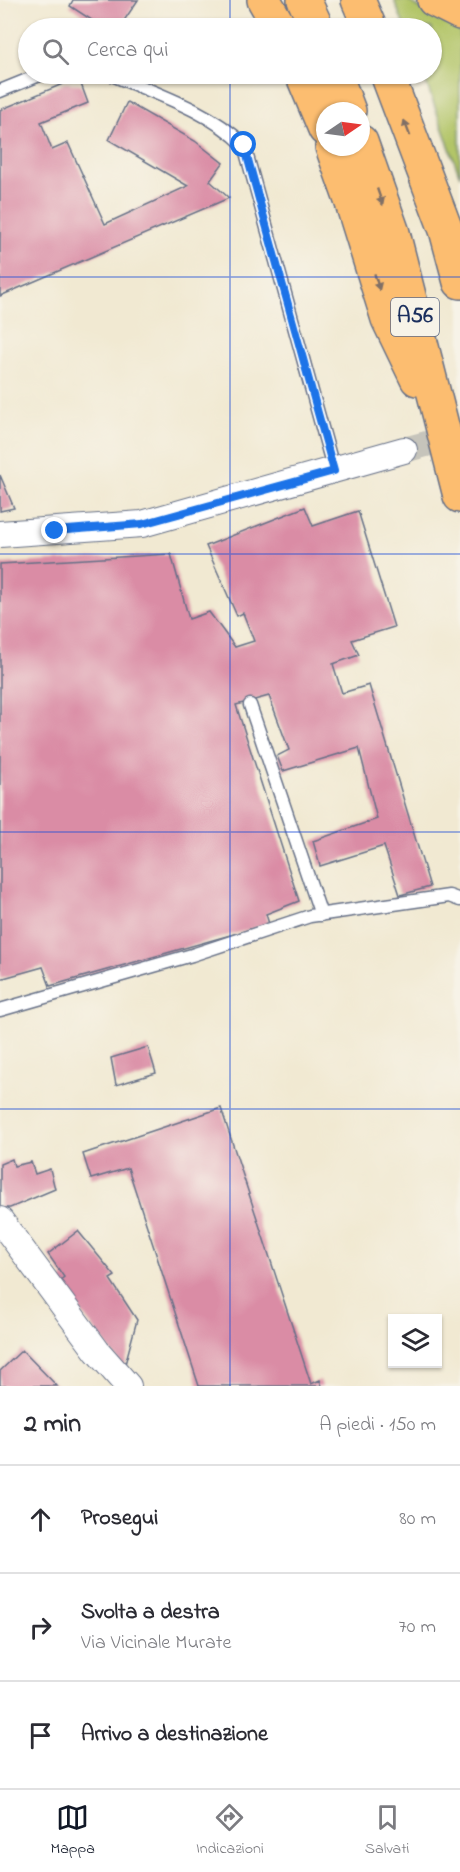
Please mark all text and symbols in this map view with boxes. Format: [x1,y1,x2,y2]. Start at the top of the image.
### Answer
search box [18,18,442,84]
icon: search [39,35,72,68]
text: Cerca qui [87,35,169,67]
north arrow [316,102,370,156]
one-way arrow [402,118,412,136]
route start [230,131,256,157]
one-way arrow [376,188,386,206]
one-way arrow [372,273,382,291]
road number: A56 [391,298,439,336]
route end [41,517,67,543]
map controls [388,1314,442,1368]
button: layers [388,1314,442,1368]
text: 2 min [24,1406,81,1444]
text: A piedi · 150 m [319,1411,436,1440]
icon: ahead [24,1503,57,1536]
text: Prosegui [81,1503,158,1535]
text: 80 m [399,1505,436,1534]
text: Svolta a destra [81,1597,220,1629]
icon: right [24,1611,57,1644]
text: 70 m [399,1613,436,1642]
text: Via Vicinale Murate [81,1629,231,1658]
icon: arrive [24,1719,57,1752]
text: Arrivo a destinazione [81,1719,268,1751]
tab: Mappa [50,1801,95,1861]
tab: Indicazioni [196,1801,264,1861]
tab: Salvati [365,1801,409,1861]

